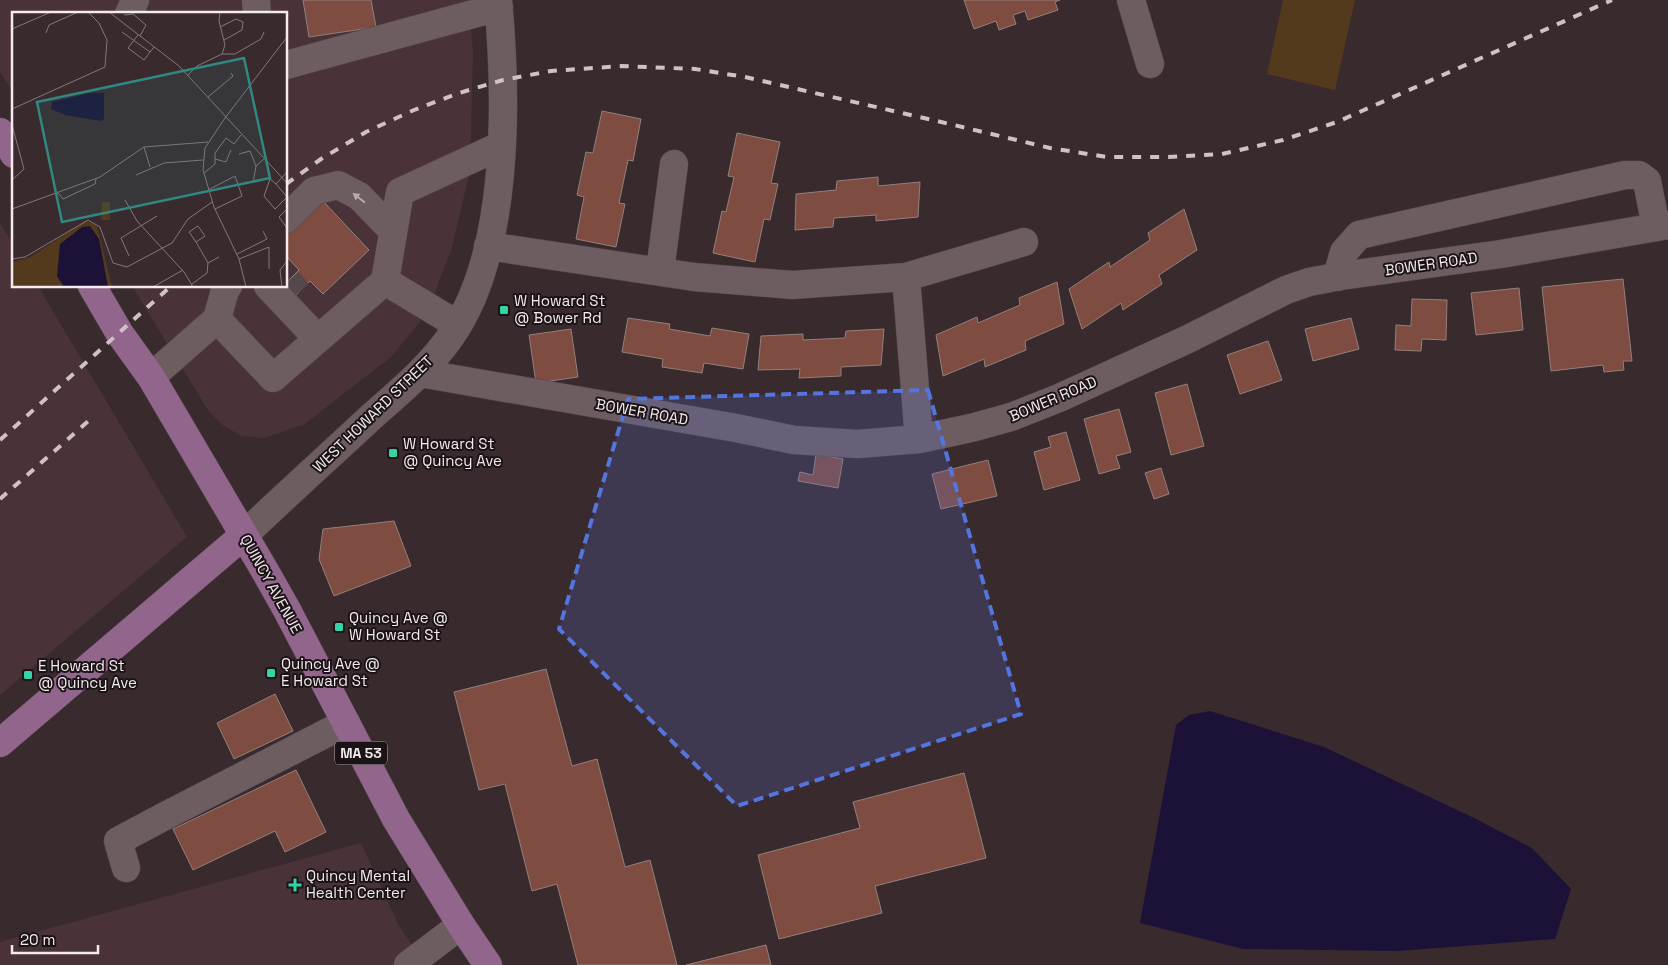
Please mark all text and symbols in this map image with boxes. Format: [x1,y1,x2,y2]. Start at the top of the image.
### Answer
inset map [12,12,288,288]
one-way arrow [353,192,366,203]
street label: BOWER ROAD [1383,248,1479,279]
place label: W Howard St @ Bower Rd [514,291,605,327]
marker: W Howard St @ Bower Rd [498,304,510,316]
street label: WEST HOWARD STREET [308,351,437,476]
street label: BOWER ROAD [1006,372,1100,426]
street label: BOWER ROAD [594,394,690,429]
place label: W Howard St @ Quincy Ave [403,434,502,470]
marker: W Howard St @ Quincy Ave [387,447,399,459]
street label: QUINCY AVENUE [236,531,307,637]
place label: Quincy Ave @ W Howard St [349,608,448,644]
marker: Quincy Ave @ W Howard St [333,621,345,633]
place label: Quincy Ave @ E Howard St [281,654,380,690]
place label: E Howard St @ Quincy Ave [38,656,137,692]
marker: Quincy Ave @ E Howard St [265,667,277,679]
marker: E Howard St @ Quincy Ave [22,669,34,681]
road number: MA 53 [335,741,387,764]
place label: Quincy Mental Health Center [306,866,410,902]
marker: Quincy Mental Health Center [288,878,302,892]
scale bar [12,922,99,954]
text: 20 m [20,930,55,949]

